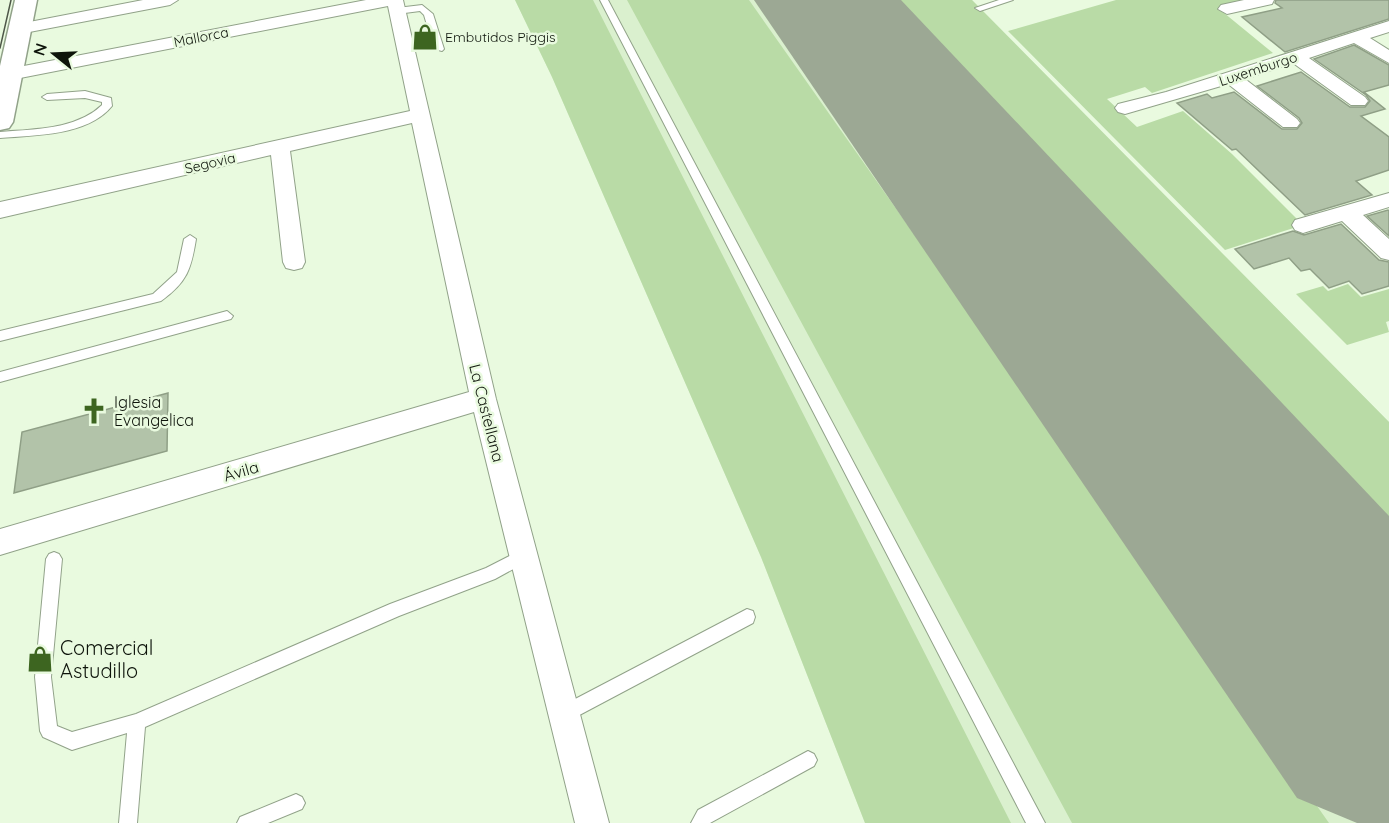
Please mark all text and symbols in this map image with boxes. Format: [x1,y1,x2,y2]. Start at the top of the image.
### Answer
shop icon: Embutidos Piggis [410,22,440,52]
street label: Mallorca [172,23,230,51]
north arrow [24,24,84,84]
place label: Embutidos Piggis [445,28,556,46]
text: N [28,41,51,58]
street label: Luxemburgo [1217,48,1299,90]
street label: Segovia [183,148,237,178]
street label: La Castellana [465,362,509,464]
place label: Iglesia Evangelica [114,392,194,430]
church icon: Iglesia Evangelica [79,396,109,426]
street label: Ávila [221,456,261,486]
place label: Comercial Astudillo [60,635,153,683]
shop icon: Comercial Astudillo [25,644,55,674]

